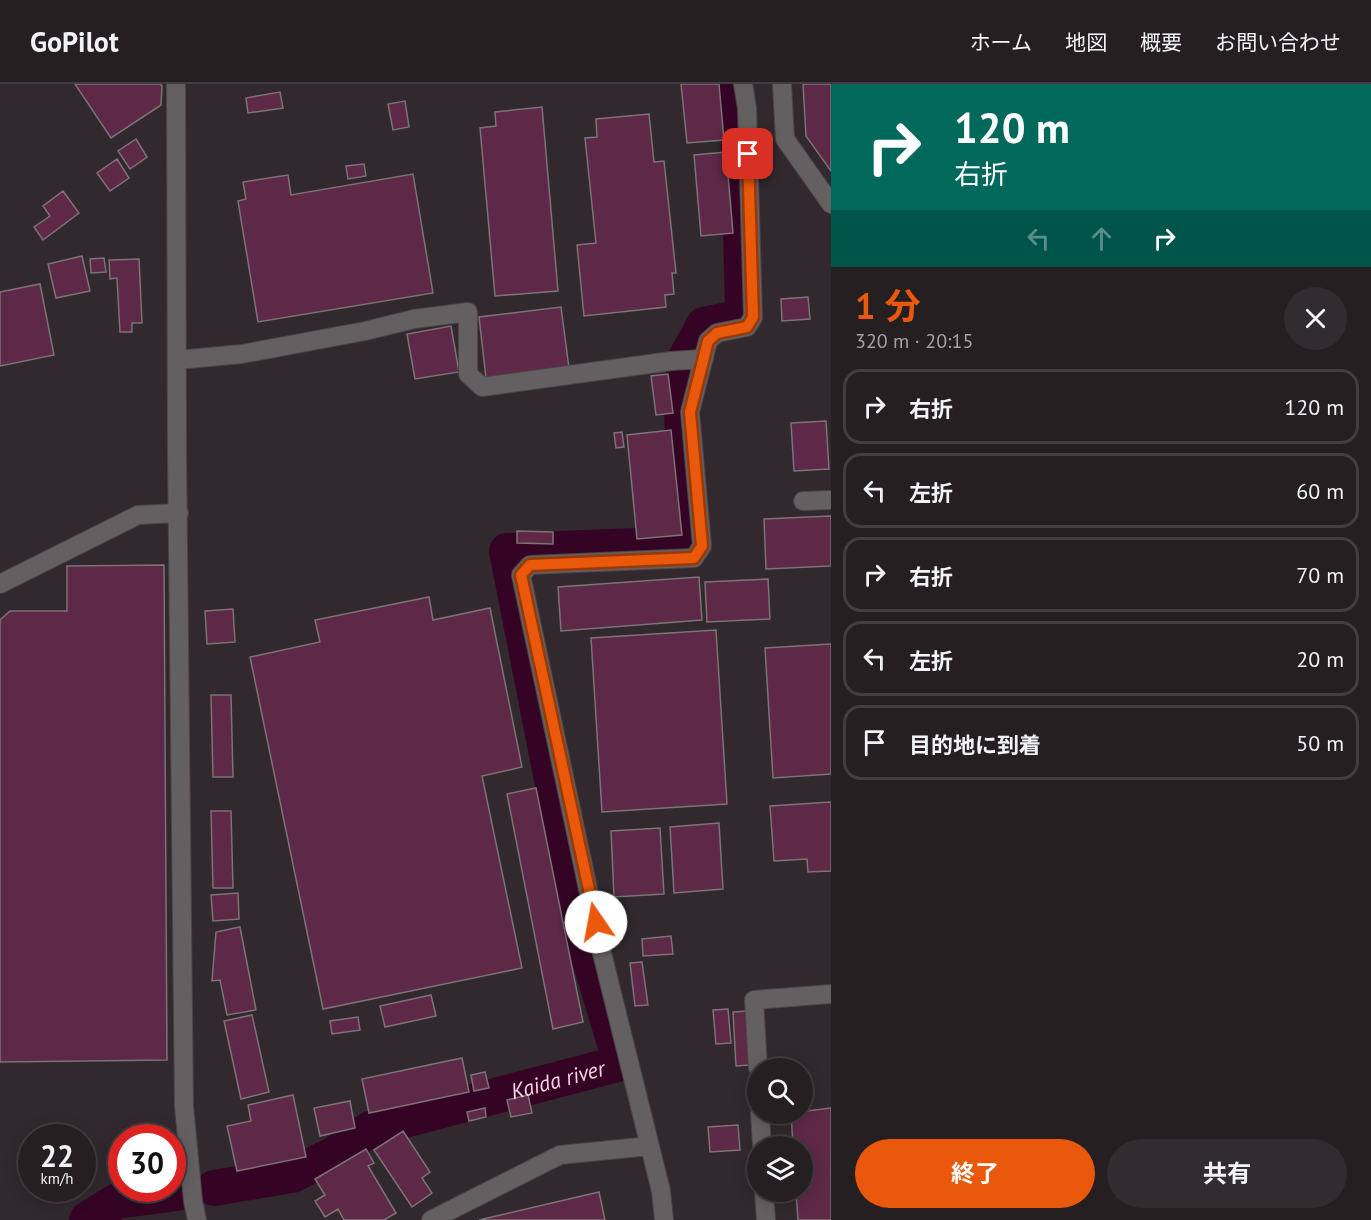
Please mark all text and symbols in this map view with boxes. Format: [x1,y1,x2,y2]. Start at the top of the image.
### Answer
text: GoPilot [30,23,119,60]
text: ホーム [970,29,1032,56]
text: 地図 [1065,29,1107,56]
text: 概要 [1140,29,1182,56]
text: お問い合わせ [1215,29,1341,56]
text: 120 m [954,100,1070,155]
icon: right [855,108,933,186]
pin [722,128,773,179]
icon: arrive [731,137,764,170]
text: 右折 [954,157,1008,191]
icon: left [1022,222,1055,255]
icon: ahead [1085,222,1118,255]
icon: right [1148,222,1181,255]
text: 1 分 [855,282,921,329]
button: close [1284,287,1347,350]
text: 320 m · 20:15 [855,328,973,354]
icon: right [858,390,891,423]
text: 120 m [1284,393,1344,421]
text: 右折 [909,395,953,423]
icon: left [858,474,891,507]
text: 60 m [1296,477,1344,505]
text: 左折 [909,479,953,507]
icon: right [858,558,891,591]
text: 70 m [1296,561,1344,589]
text: 右折 [909,563,953,591]
icon: left [858,642,891,675]
text: 20 m [1296,645,1344,673]
text: 左折 [909,647,953,675]
icon: arrive [858,726,891,759]
text: 50 m [1296,729,1344,757]
text: 目的地に到着 [909,731,1041,759]
position arrow [564,890,628,954]
water label: Kaida river [508,1053,609,1105]
map controls [747,1058,813,1202]
button: search [747,1058,813,1124]
speed limit sign: 30 [108,1124,186,1202]
text: 22 [40,1136,74,1175]
button: layers [747,1136,813,1202]
button: 終了 [855,1139,1095,1208]
button: 共有 [1107,1139,1347,1208]
text: km/h [41,1169,73,1188]

